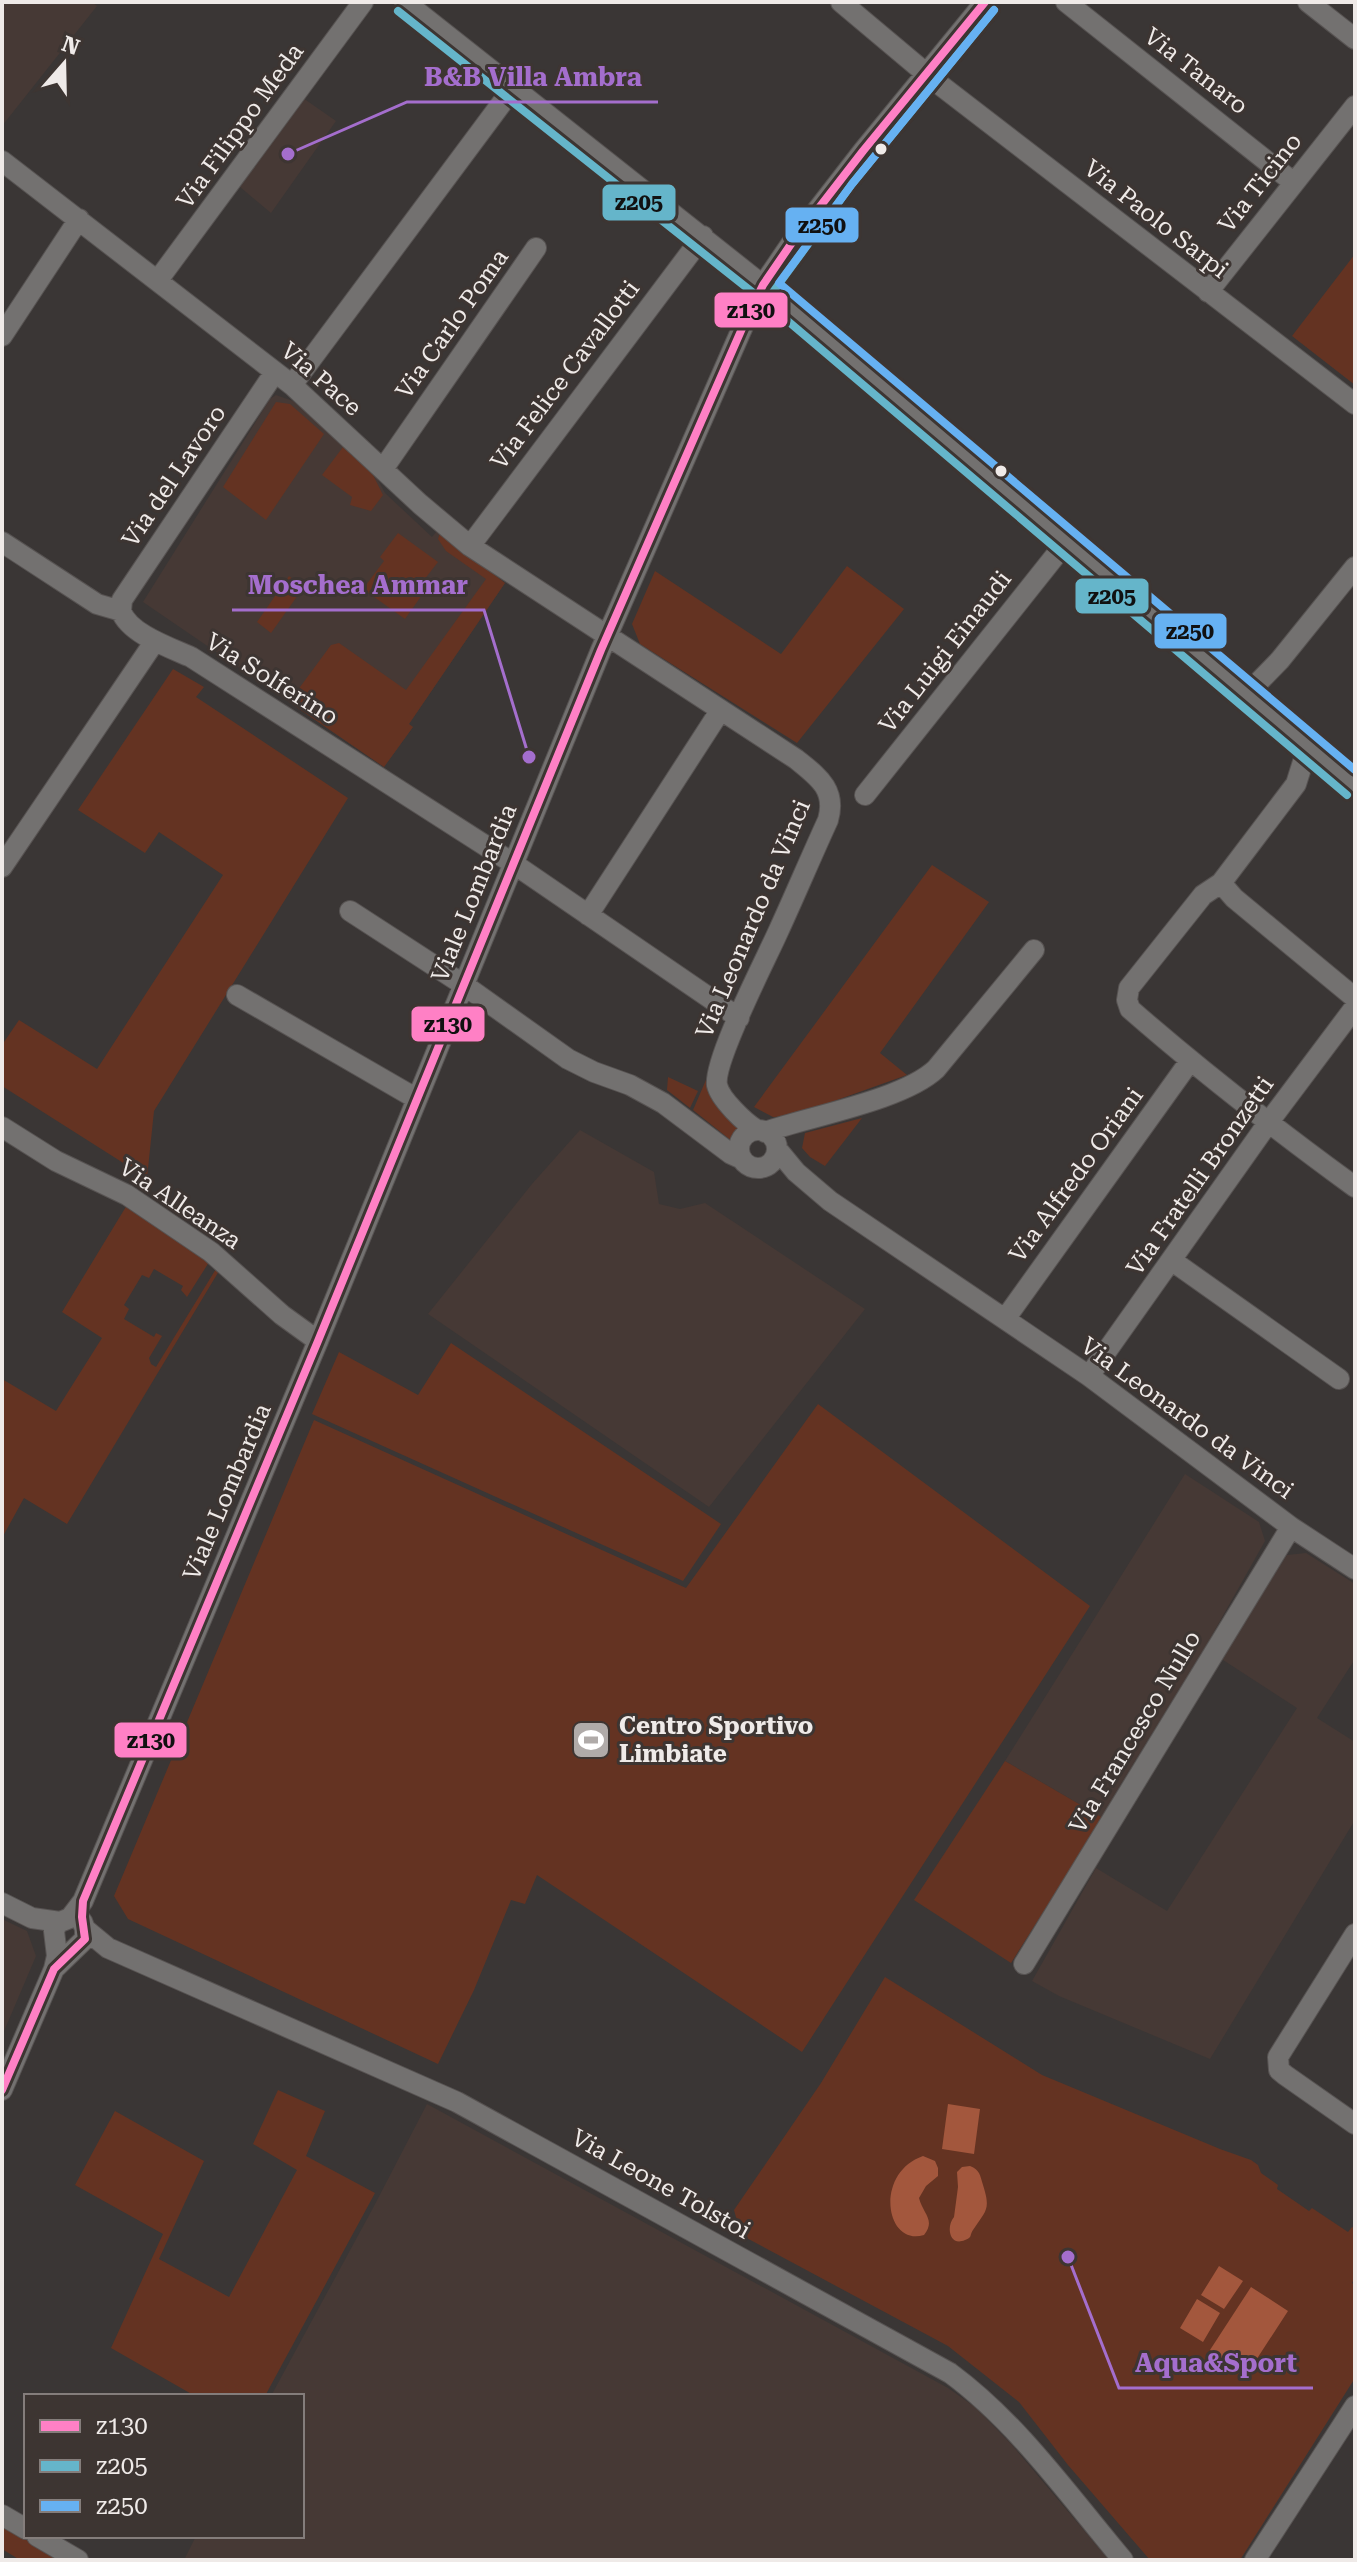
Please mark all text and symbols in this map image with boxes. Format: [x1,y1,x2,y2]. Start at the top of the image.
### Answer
street label: Via Tanaro [1139,22,1253,120]
north arrow [24,24,104,104]
text: N [58,31,83,60]
street label: Via Filippo Meda [171,38,309,214]
callout: B&B Villa Ambra [407,52,658,102]
text: B&B Villa Ambra [424,62,642,92]
street label: Via Ticino [1212,128,1308,238]
unlabelled marker [873,141,889,157]
street label: Via Paolo Sarpi [1078,154,1234,284]
line badge: z205 [601,183,677,222]
text: z205 [615,190,663,215]
line badge: z250 [784,206,860,244]
text: z250 [798,213,846,238]
street label: Via Carlo Poma [390,244,514,404]
street label: Via Felice Cavallotti [485,275,645,475]
line badge: z130 [713,291,789,329]
text: z130 [727,298,775,323]
street label: Via Pace [275,336,367,422]
street label: Via del Lavoro [116,400,232,552]
unlabelled marker [993,463,1009,479]
callout: Moschea Ammar [232,560,484,610]
street label: Via Luigi Einaudi [873,565,1017,739]
text: Moschea Ammar [248,570,468,600]
line badge: z205 [1074,577,1150,615]
text: z205 [1088,584,1136,609]
line badge: z250 [1153,612,1228,650]
text: z250 [1166,619,1214,644]
street label: Via Solferino [200,627,344,731]
street label: Via Leonardo da Vinci [690,795,816,1042]
street label: Viale Lombardia [426,800,522,986]
line badge: z130 [410,1005,486,1043]
text: z130 [424,1012,472,1037]
street label: Via Fratelli Bronzetti [1121,1071,1279,1281]
street label: Via Alfredo Oriani [1003,1082,1149,1268]
street label: Via Alleanza [114,1153,246,1255]
street label: Via Leonardo da Vinci [1075,1331,1299,1505]
street label: Viale Lombardia [177,1399,277,1585]
street label: Via Francesco Nullo [1063,1626,1207,1838]
place label: Centro Sportivo Limbiate [619,1712,813,1768]
sports icon: Centro Sportivo Limbiate [570,1719,612,1761]
line badge: z130 [113,1721,188,1759]
text: z130 [127,1728,175,1753]
street label: Via Leone Tolstoi [567,2123,756,2245]
callout: Aqua&Sport [1119,2338,1313,2388]
text: Aqua&Sport [1135,2348,1297,2378]
legend [24,2394,304,2538]
text: z130 [96,2412,148,2440]
text: z205 [96,2452,148,2480]
text: z250 [96,2492,148,2520]

